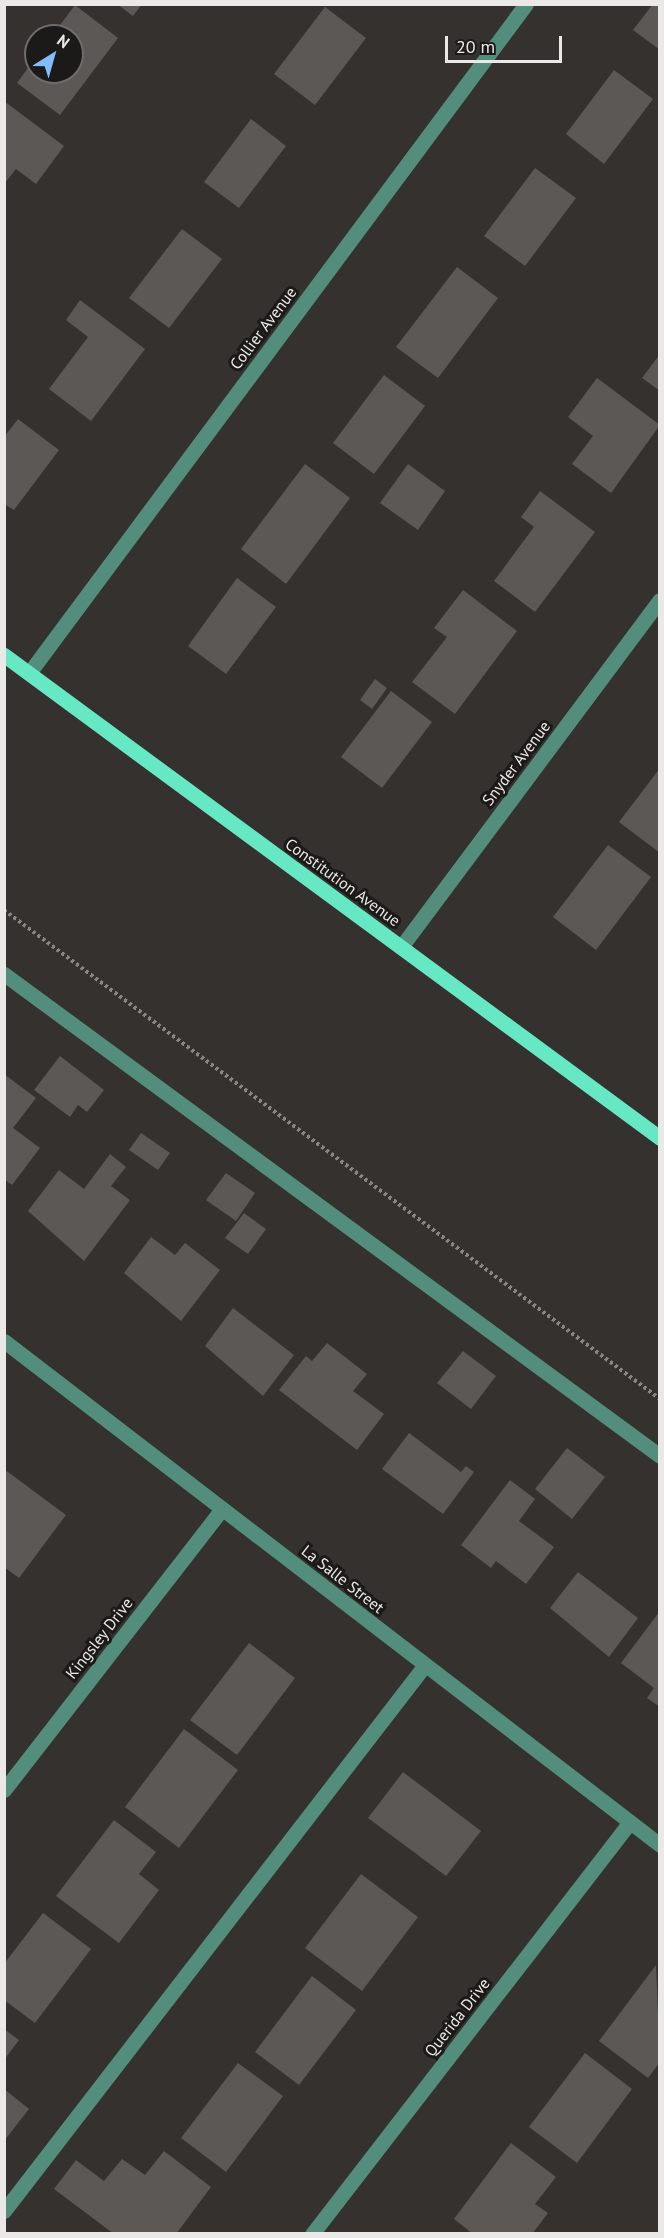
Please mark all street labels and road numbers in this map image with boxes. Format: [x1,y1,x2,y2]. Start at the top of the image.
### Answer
street label: Collier Avenue [226,283,300,373]
street label: Snyder Avenue [478,717,554,809]
street label: Constitution Avenue [282,834,404,930]
street label: La Salle Street [298,1541,388,1617]
street label: Kingsley Drive [61,1593,137,1683]
street label: Querida Drive [420,1974,494,2060]

